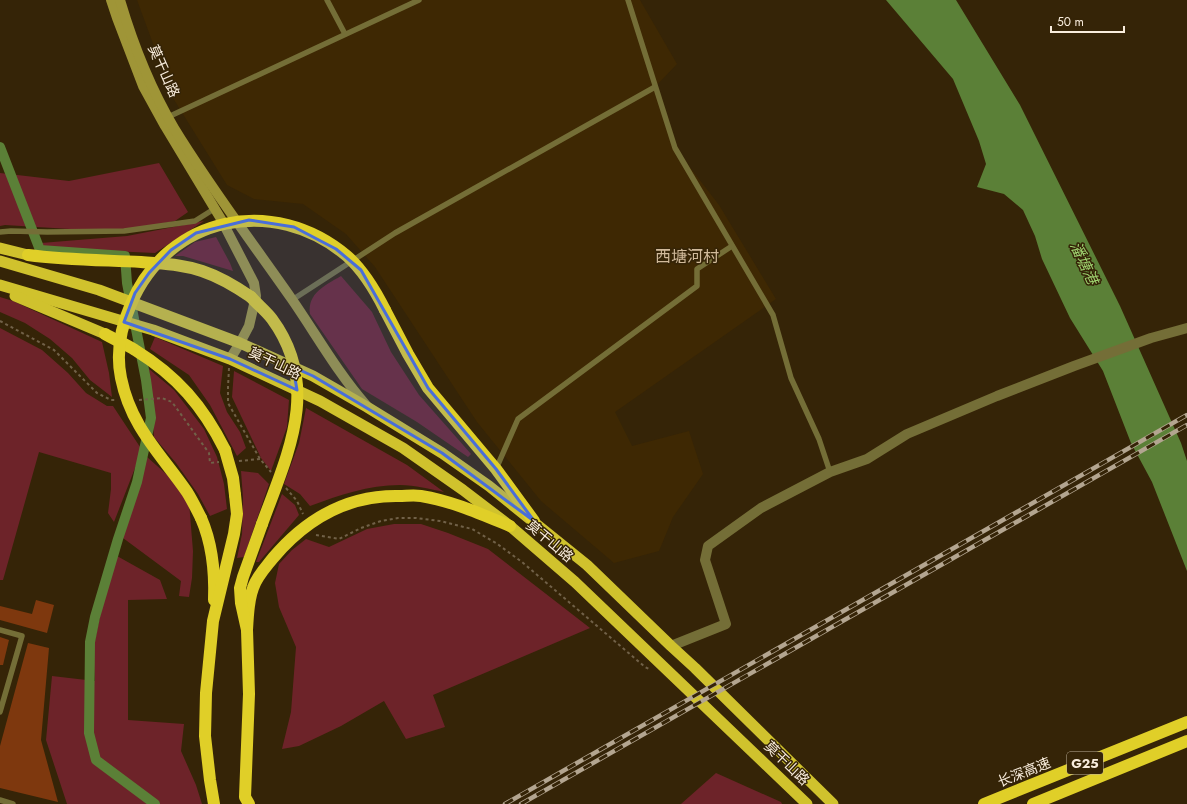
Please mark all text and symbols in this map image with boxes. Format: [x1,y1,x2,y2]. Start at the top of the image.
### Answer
scale bar [1051,8,1124,34]
text: 50 m [1057,13,1084,31]
street label: 莫干山路 [143,41,185,101]
water label: 潘塘港 [1065,238,1104,290]
district label: 西塘河村 [655,245,719,268]
street label: 莫干山路 [245,342,305,384]
street label: 莫干山路 [522,515,578,567]
street label: 莫干山路 [760,736,814,790]
street label: 长深高速 [994,752,1054,792]
road number: G25 [1067,752,1103,774]

